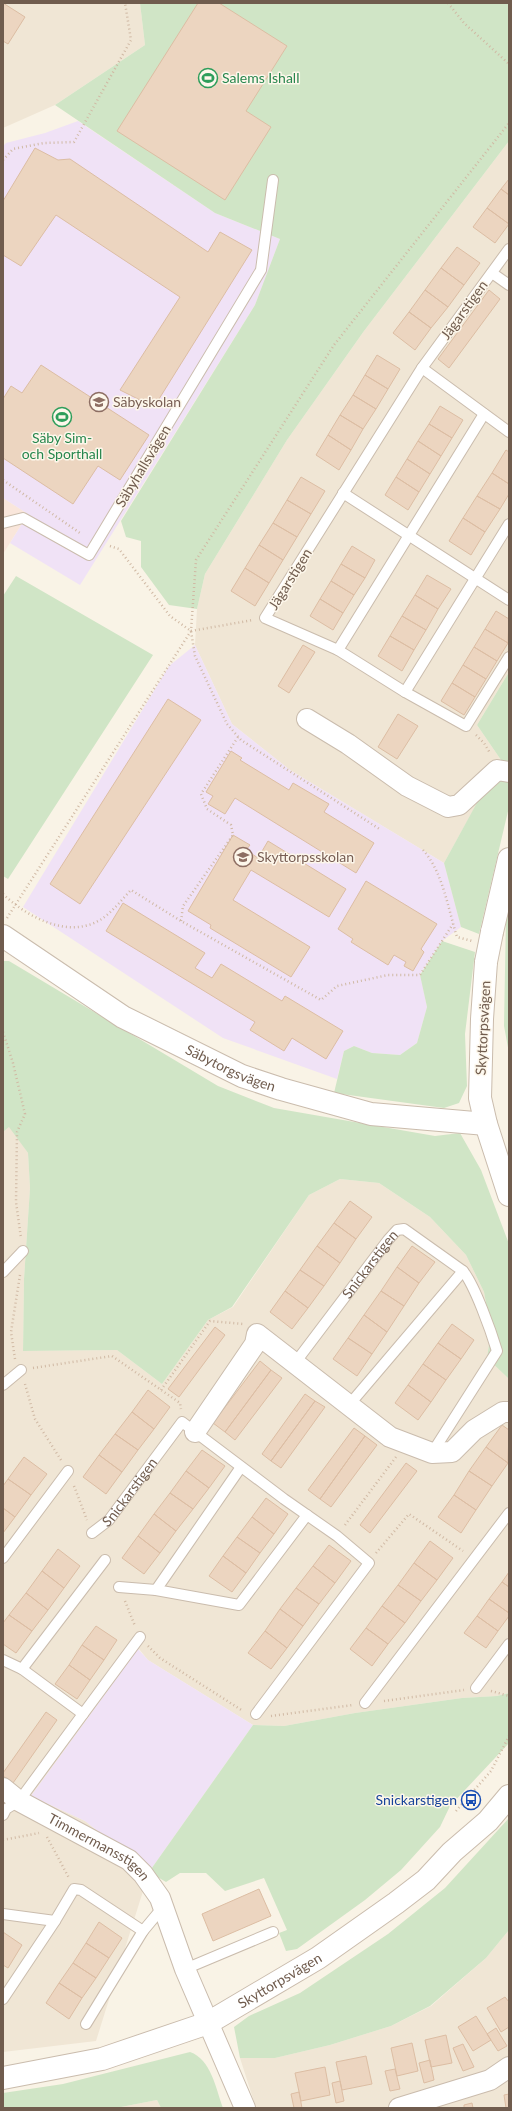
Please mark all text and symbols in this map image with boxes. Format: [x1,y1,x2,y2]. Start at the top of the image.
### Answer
sports icon: Salems Ishall [197,67,219,89]
place label: Salems Ishall [222,69,299,86]
street label: Jägarstigen [436,277,491,343]
school or university icon: Säbyskolan [88,391,110,413]
place label: Säbyskolan [113,393,181,410]
sports icon: Säby Sim- och Sporthall [51,406,73,428]
street label: Säbyhallsvägen [111,421,174,510]
place label: Säby Sim- och Sporthall [22,429,102,462]
street label: Jägarstigen [264,545,315,612]
school or university icon: Skyttorpsskolan [232,846,254,868]
place label: Skyttorpsskolan [257,848,354,865]
street label: Skyttorpsvägen [472,980,493,1076]
street label: Säbytorgsvägen [183,1040,278,1095]
street label: Snickarstigen [338,1226,401,1301]
street label: Snickarstigen [99,1454,160,1530]
bus stop icon: Snickarstigen [460,1789,482,1811]
place label: Snickarstigen [376,1791,457,1808]
street label: Timmermansstigen [45,1809,154,1884]
street label: Skyttorpsvägen [234,1949,324,2012]

